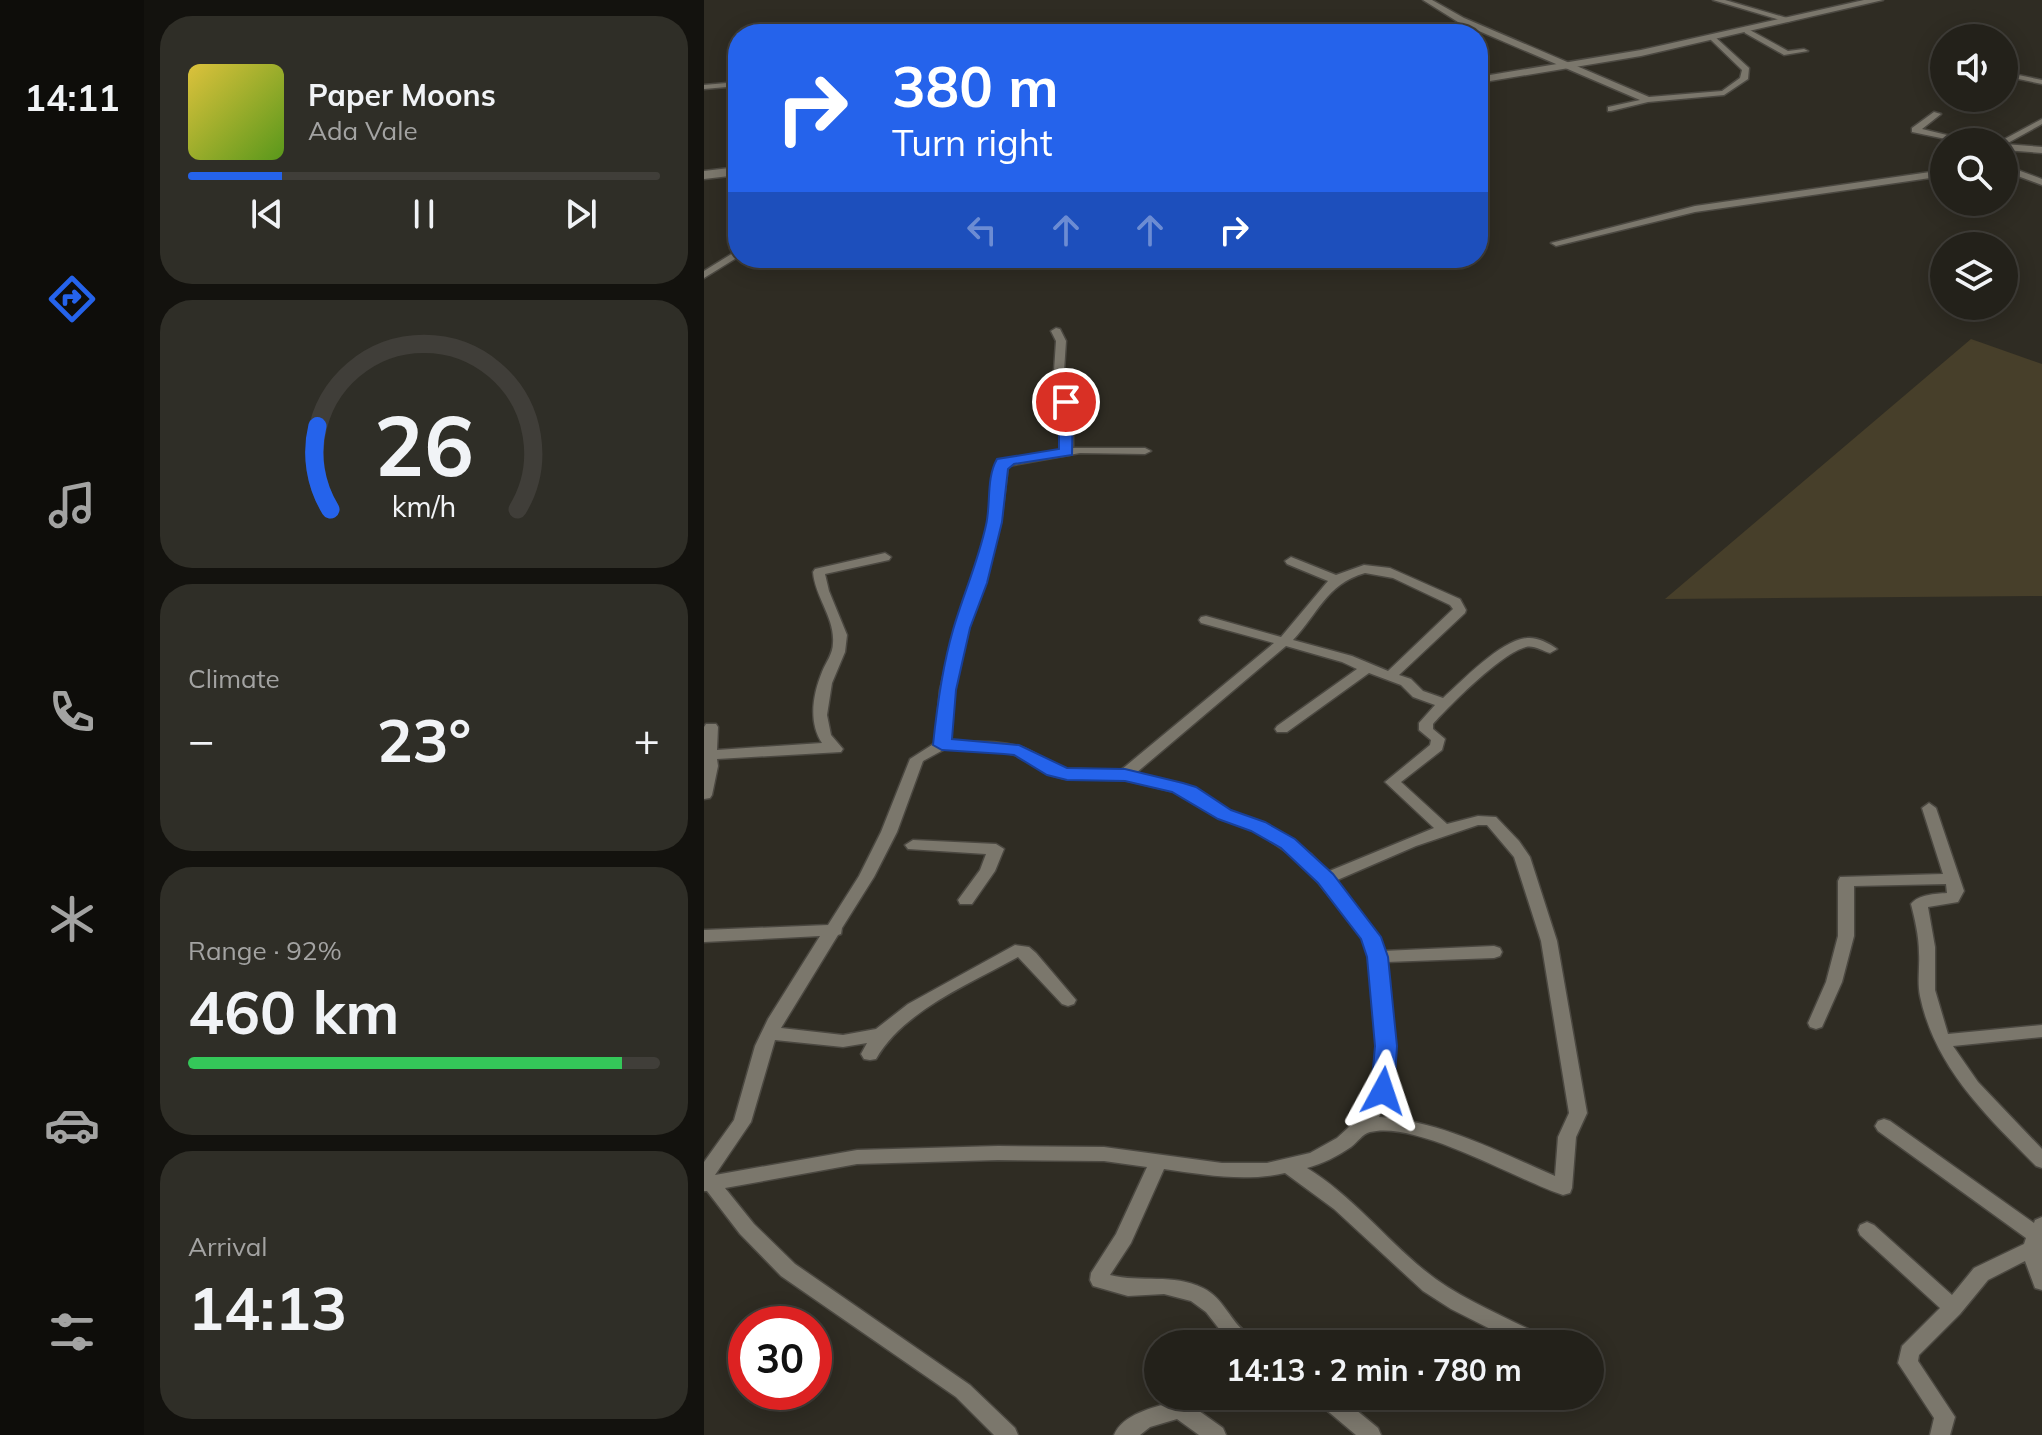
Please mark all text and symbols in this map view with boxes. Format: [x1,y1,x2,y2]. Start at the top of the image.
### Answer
map controls [1930,24,2018,320]
button: sound [1930,24,2018,112]
text: 380 m [892,51,1059,121]
icon: right [760,56,864,160]
text: 14:11 [24,75,120,120]
text: Paper Moons [308,76,496,114]
text: Ada Vale [308,114,418,147]
text: Turn right [892,120,1053,165]
button: search [1930,128,2018,216]
icon: previous [245,192,289,236]
icon: pause [402,192,446,236]
icon: next [559,192,603,236]
icon: left [960,208,1004,252]
icon: ahead [1044,208,1088,252]
icon: ahead [1128,208,1172,252]
icon: right [1212,208,1256,252]
button: layers [1930,232,2018,320]
icon: directions [44,271,100,327]
pin [1032,368,1100,436]
icon: arrive [1044,380,1088,424]
text: 26 [374,391,474,496]
icon: music [44,477,100,533]
text: km/h [392,488,456,524]
text: Climate [188,662,280,695]
icon: phone [44,684,100,740]
text: 23° [377,702,471,777]
text: − [188,712,214,767]
text: + [634,712,660,767]
icon: climate [44,891,100,947]
text: Range · 92% [188,934,342,967]
text: 460 km [188,974,400,1049]
position arrow [1341,1049,1425,1133]
icon: car [44,1097,100,1153]
text: Arrival [188,1230,268,1263]
text: 14:13 [188,1270,347,1345]
icon: filters [44,1304,100,1360]
speed limit sign: 30 [728,1306,832,1410]
text: 14:13 · 2 min · 780 m [1226,1351,1522,1389]

